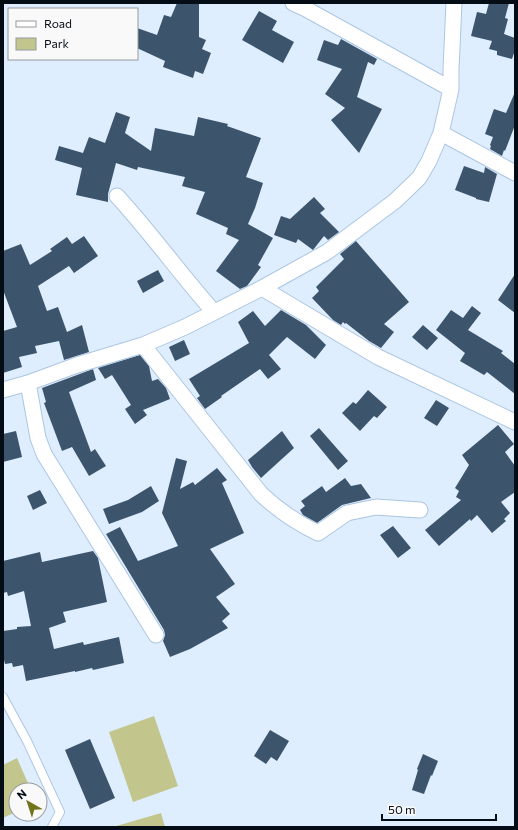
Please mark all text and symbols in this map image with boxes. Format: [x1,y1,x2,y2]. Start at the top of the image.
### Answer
legend [8,8,138,60]
text: Road [44,16,72,30]
text: Park [44,36,70,50]
north arrow [8,782,48,822]
text: N [14,786,29,801]
scale bar [382,796,496,822]
text: 50 m [388,802,416,816]

